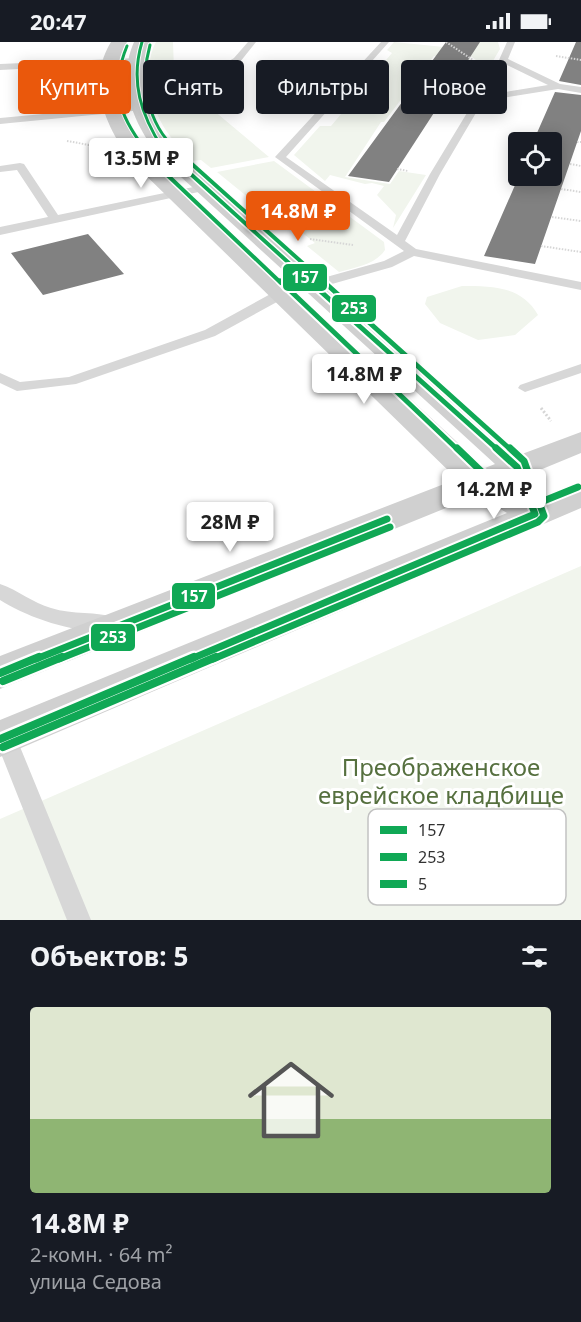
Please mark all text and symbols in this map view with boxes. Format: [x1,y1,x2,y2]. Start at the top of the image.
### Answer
text: 20:47 [30,6,87,36]
chip: Купить [18,60,131,114]
chip: Снять [143,60,244,114]
chip: Фильтры [256,60,389,114]
chip: Новое [401,60,507,114]
map controls [508,132,562,186]
button: locate [508,132,562,186]
pin: 13.5M ₽ [86,138,196,189]
text: 13.5M ₽ [103,144,179,171]
pin: 14.8M ₽ [243,191,353,242]
text: 14.8M ₽ [260,197,336,224]
line badge: 157 [282,263,328,292]
text: 157 [291,266,319,288]
line badge: 253 [331,294,377,323]
text: 253 [340,297,368,319]
pin: 14.8M ₽ [309,354,419,405]
text: 14.8M ₽ [326,360,402,387]
pin: 14.2M ₽ [439,469,549,520]
text: 14.2M ₽ [456,475,532,502]
pin: 28M ₽ [188,502,272,553]
text: 28M ₽ [201,508,259,535]
line badge: 157 [171,582,216,610]
text: 157 [180,585,208,607]
line badge: 253 [90,623,136,652]
text: 253 [99,626,127,648]
park label: Преображенское еврейское кладбище [318,750,564,811]
legend [368,809,566,905]
text: 157 [418,819,445,841]
text: 253 [418,846,445,868]
text: 5 [418,873,427,895]
text: Объектов: 5 [30,938,188,974]
icon: filters [518,940,551,973]
icon: home [237,1046,345,1154]
text: 14.8M ₽ [30,1205,129,1241]
text: 2-комн. · 64 m² [30,1241,173,1268]
text: улица Седова [30,1268,162,1295]

